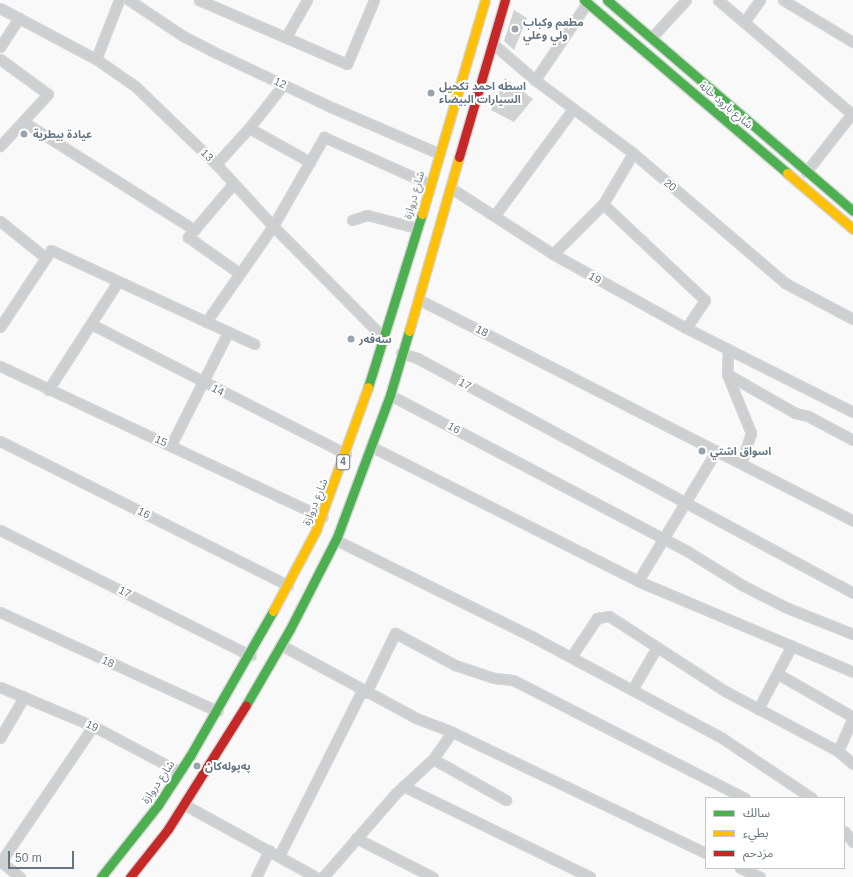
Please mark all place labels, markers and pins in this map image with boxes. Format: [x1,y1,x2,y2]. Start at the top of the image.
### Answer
place label: مطعم وكباب ولي وعلي [523,16,584,42]
marker: مطعم وكباب ولي وعلي [510,24,520,34]
place label: اسطه احمد تكحيل السيارات البيضاء [439,80,526,106]
marker: اسطه احمد تكحيل السيارات البيضاء [426,88,436,98]
place label: عيادة بيطرية [33,127,92,141]
marker: عيادة بيطرية [18,128,30,140]
place label: سەفەر [359,332,392,346]
marker: سەفەر [346,334,356,344]
place label: اسواق اشتي [710,444,771,458]
marker: اسواق اشتي [697,446,707,456]
place label: پەپولەکان [205,759,251,773]
marker: پەپولەکان [192,761,202,771]

